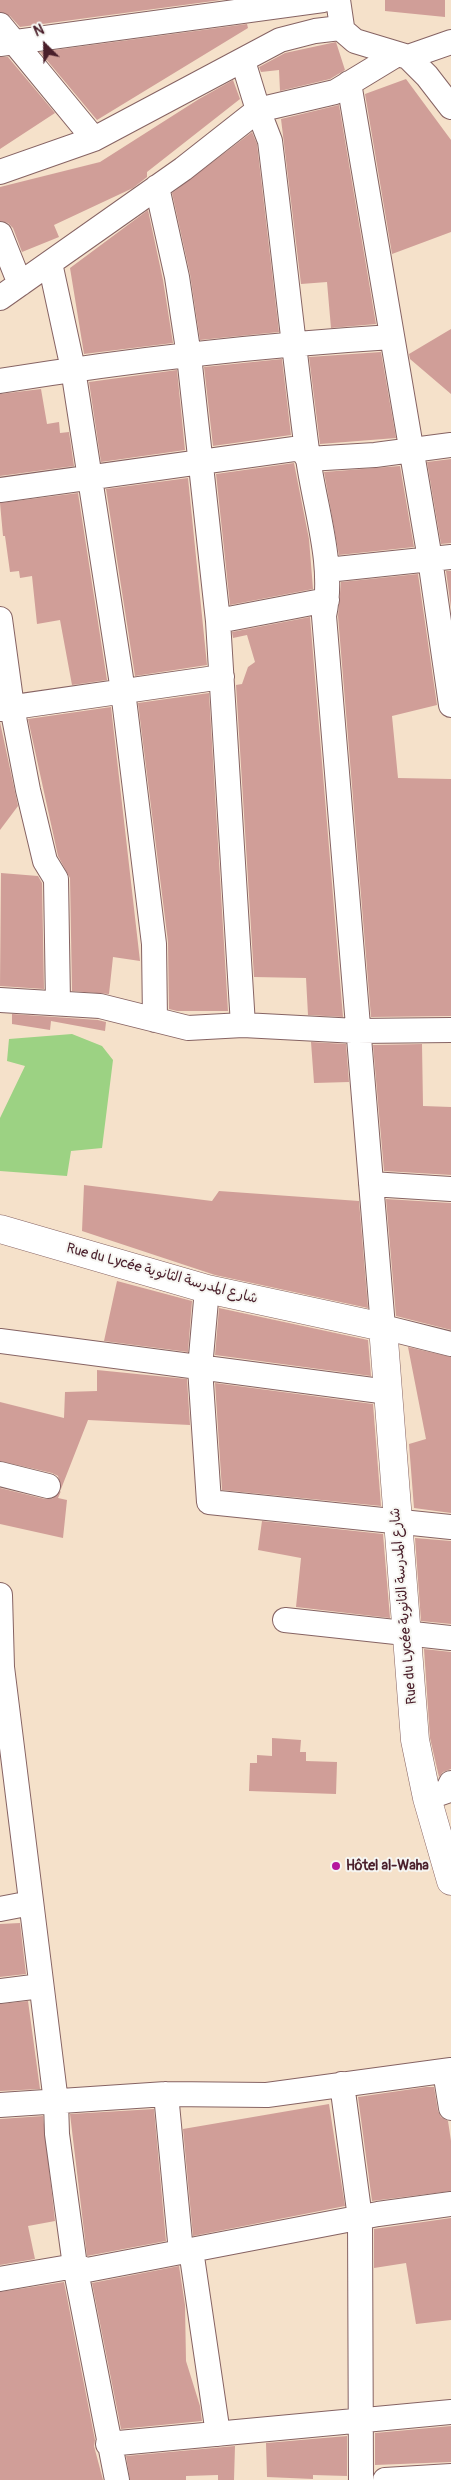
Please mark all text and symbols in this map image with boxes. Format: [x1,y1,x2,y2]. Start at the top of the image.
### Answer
north arrow [20,20,70,70]
text: N [31,21,47,40]
street label: Rue du Lycée شارع المدرسة الثانوية [64,1240,260,1308]
street label: Rue du Lycée شارع المدرسة الثانوية [387,1507,421,1705]
place label: Hôtel al-Waha [346,1858,429,1874]
marker: Hôtel al-Waha [330,1860,342,1872]

